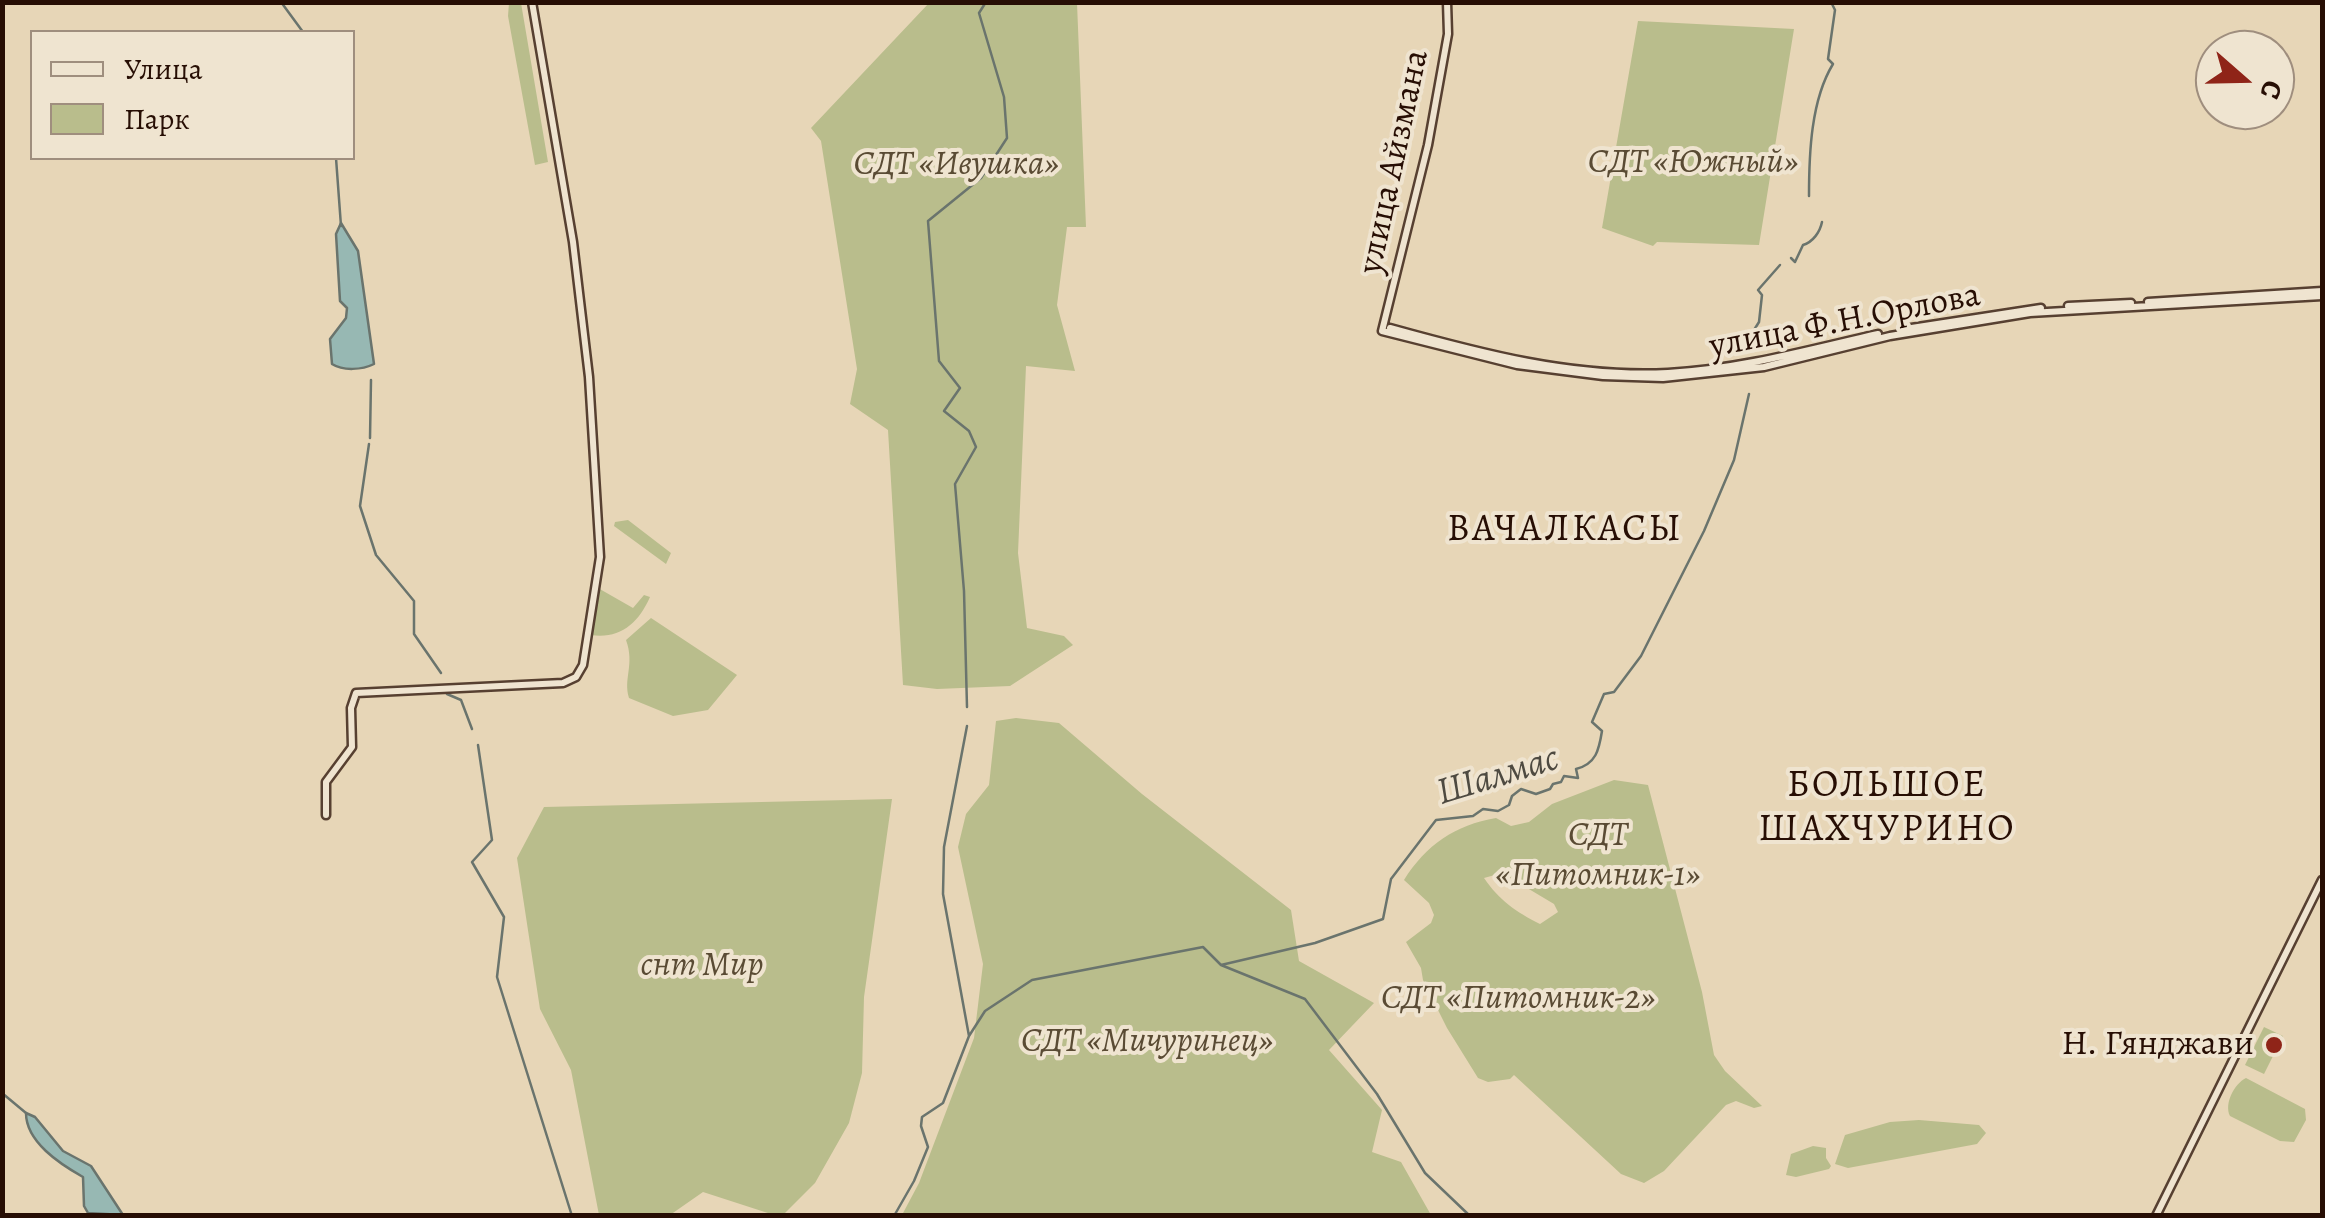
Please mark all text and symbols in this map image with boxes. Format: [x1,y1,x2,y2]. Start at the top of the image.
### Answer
legend [30,30,355,160]
north arrow [2195,30,2295,130]
street label: улица Айзмана [1351,46,1439,278]
text: Улица [124,49,203,89]
text: С [2251,75,2292,104]
text: Парк [124,99,190,139]
park label: СДТ «Южный» [1588,142,1798,184]
park label: СДТ «Ивушка» [853,144,1059,186]
street label: улица Ф.Н.Орлова [1706,275,1984,369]
district label: ВАЧАЛКАСЫ [1447,508,1683,554]
water label: Шалмас [1431,737,1565,817]
district label: БОЛЬШОЕ ШАХЧУРИНО [1758,764,2016,854]
park label: СДТ «Питомник-1» [1496,815,1700,897]
park label: снт Мир [640,945,764,987]
park label: СДТ «Питомник-2» [1381,978,1655,1020]
park label: СДТ «Мичуринец» [1021,1021,1273,1063]
place label: Н. Гянджави [2062,1024,2254,1066]
marker: Н. Гянджави [2263,1034,2285,1056]

